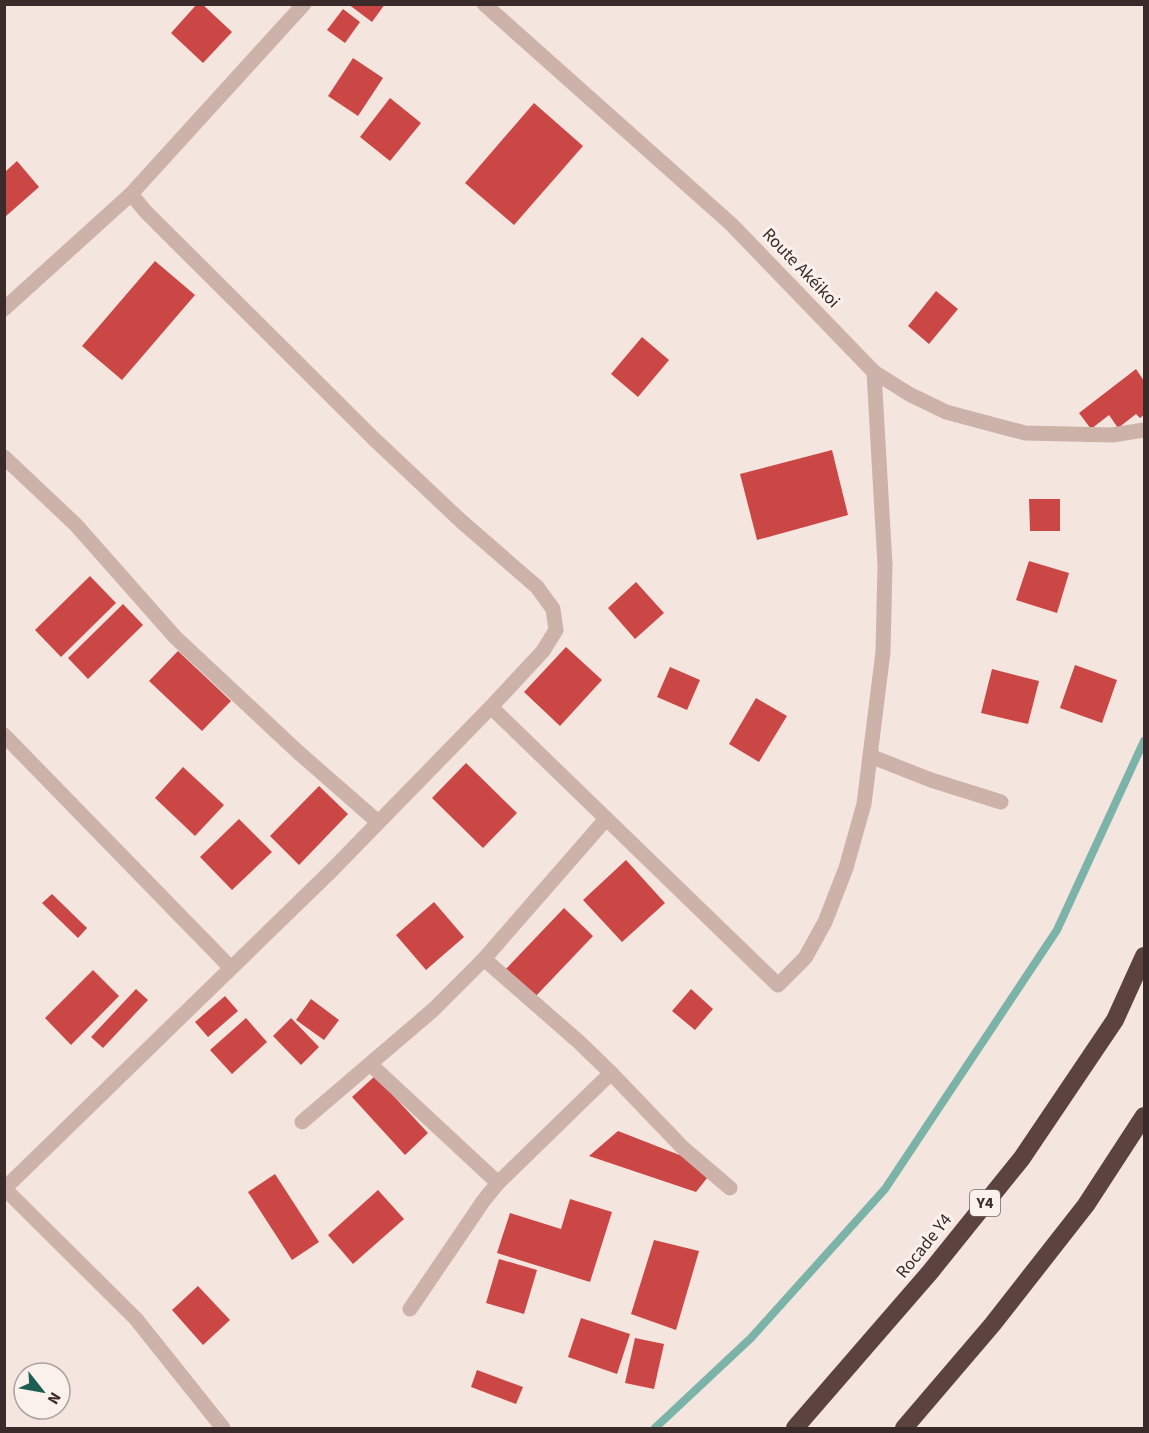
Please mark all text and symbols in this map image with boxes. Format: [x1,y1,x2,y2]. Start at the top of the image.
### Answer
street label: Route Akéikoi [756,222,846,314]
road number: Y4 [970,1190,1000,1216]
street label: Rocade Y4 [890,1208,958,1284]
north arrow [12,1361,72,1421]
text: N [42,1388,66,1408]

